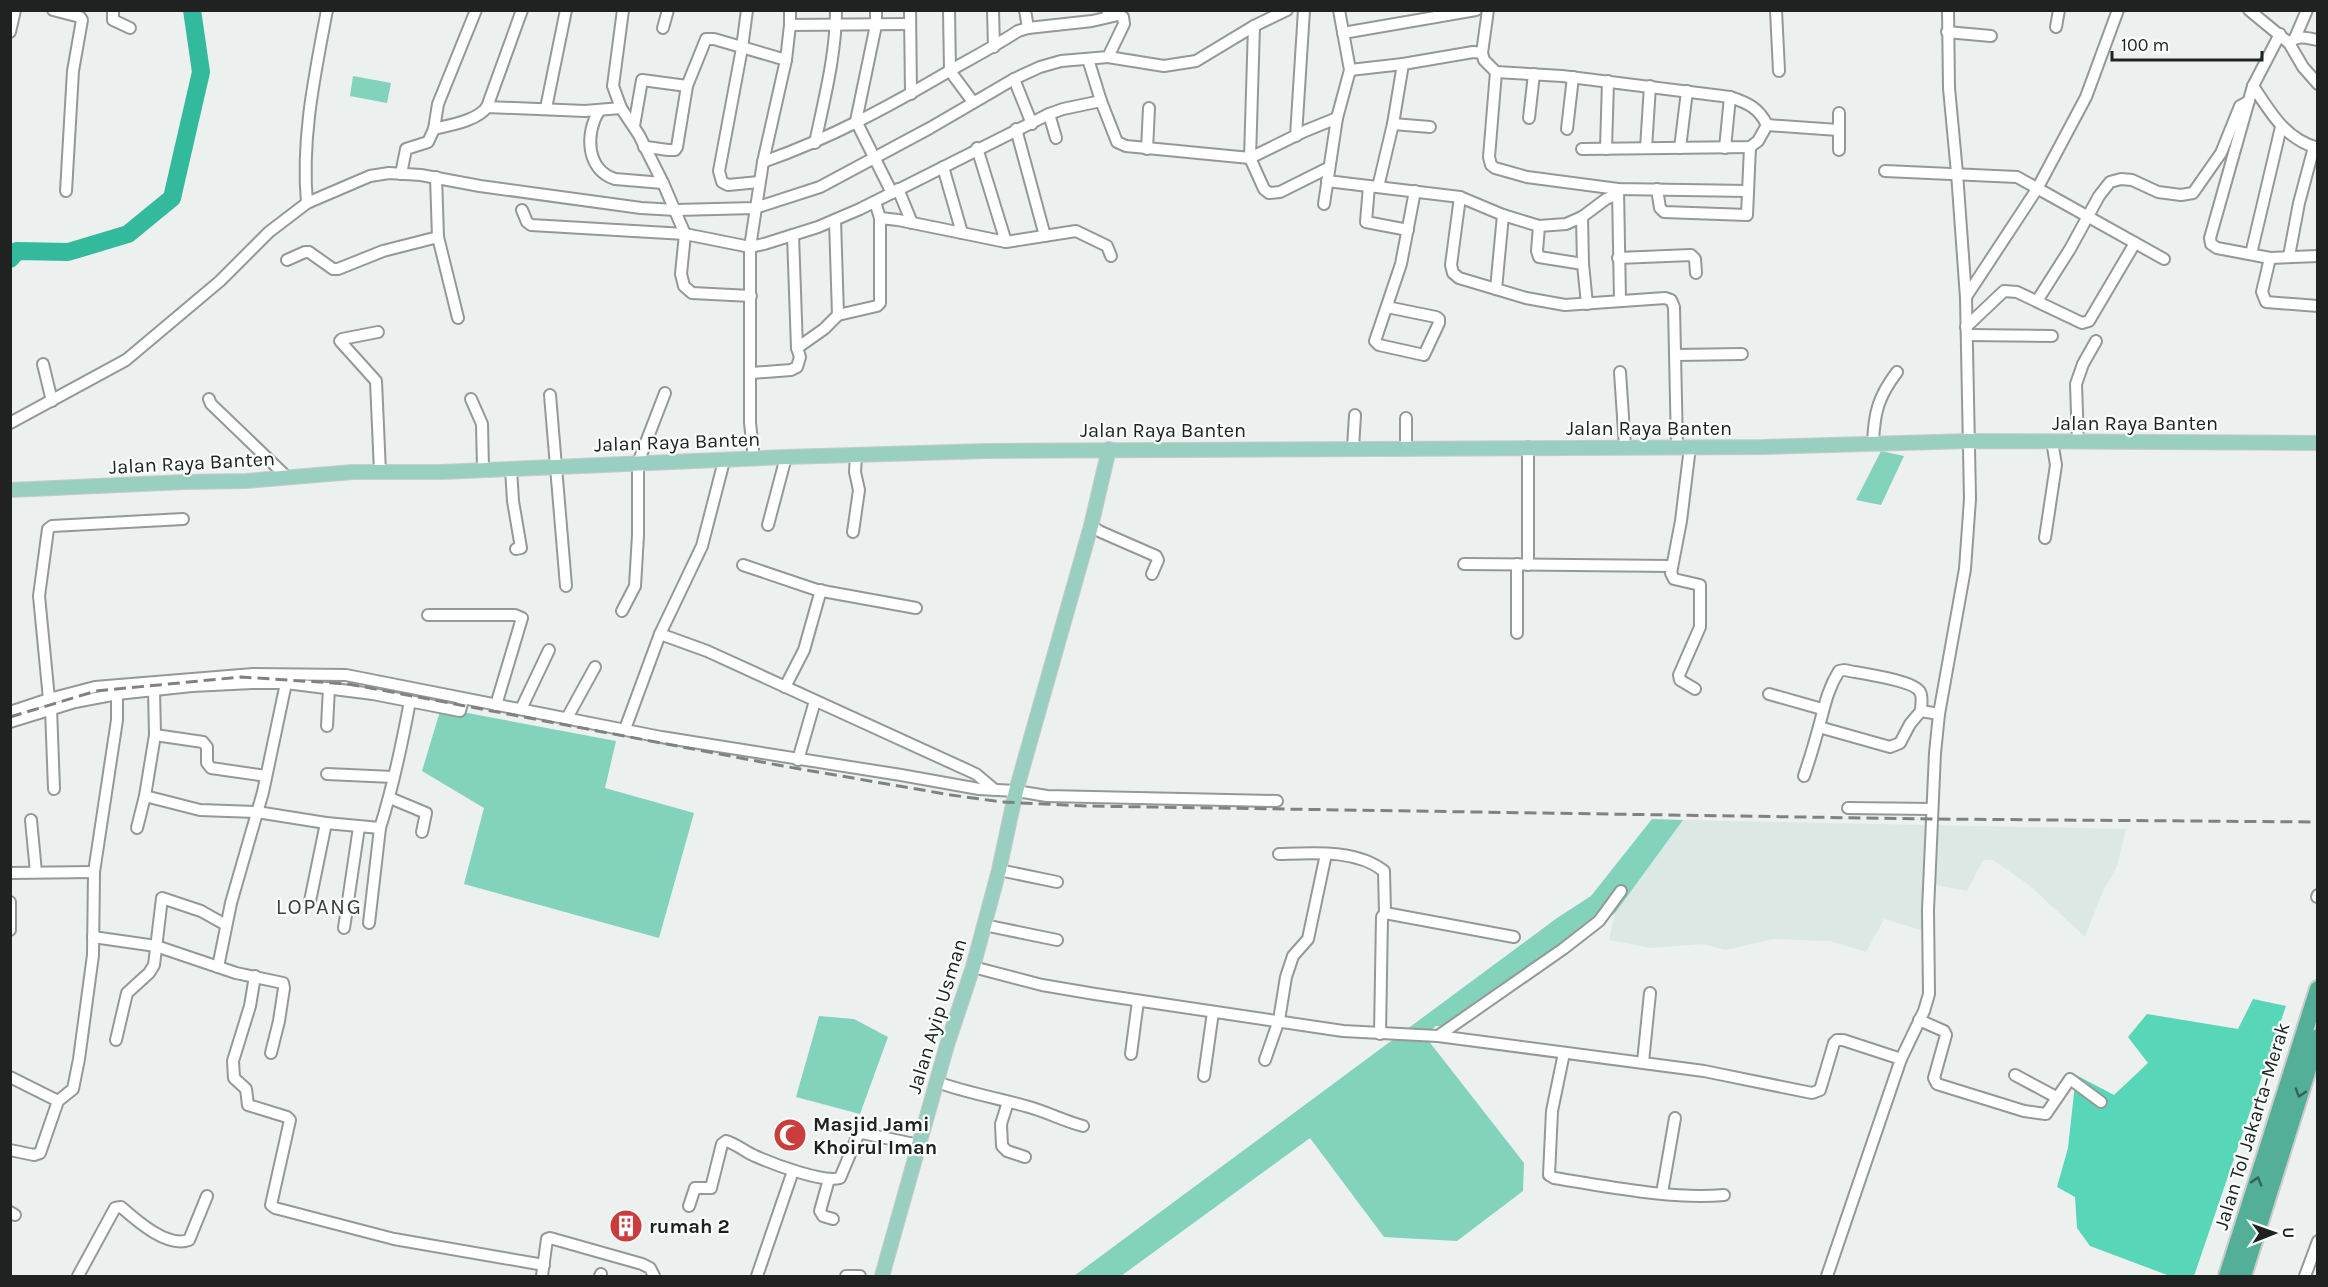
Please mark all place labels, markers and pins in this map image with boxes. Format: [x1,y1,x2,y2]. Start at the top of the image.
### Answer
place label: Masjid Jami Khoirul Iman [813,1113,937,1159]
mosque icon: Masjid Jami Khoirul Iman [772,1117,808,1153]
building icon: rumah 2 [608,1208,644,1244]
place label: rumah 2 [649,1215,730,1238]

